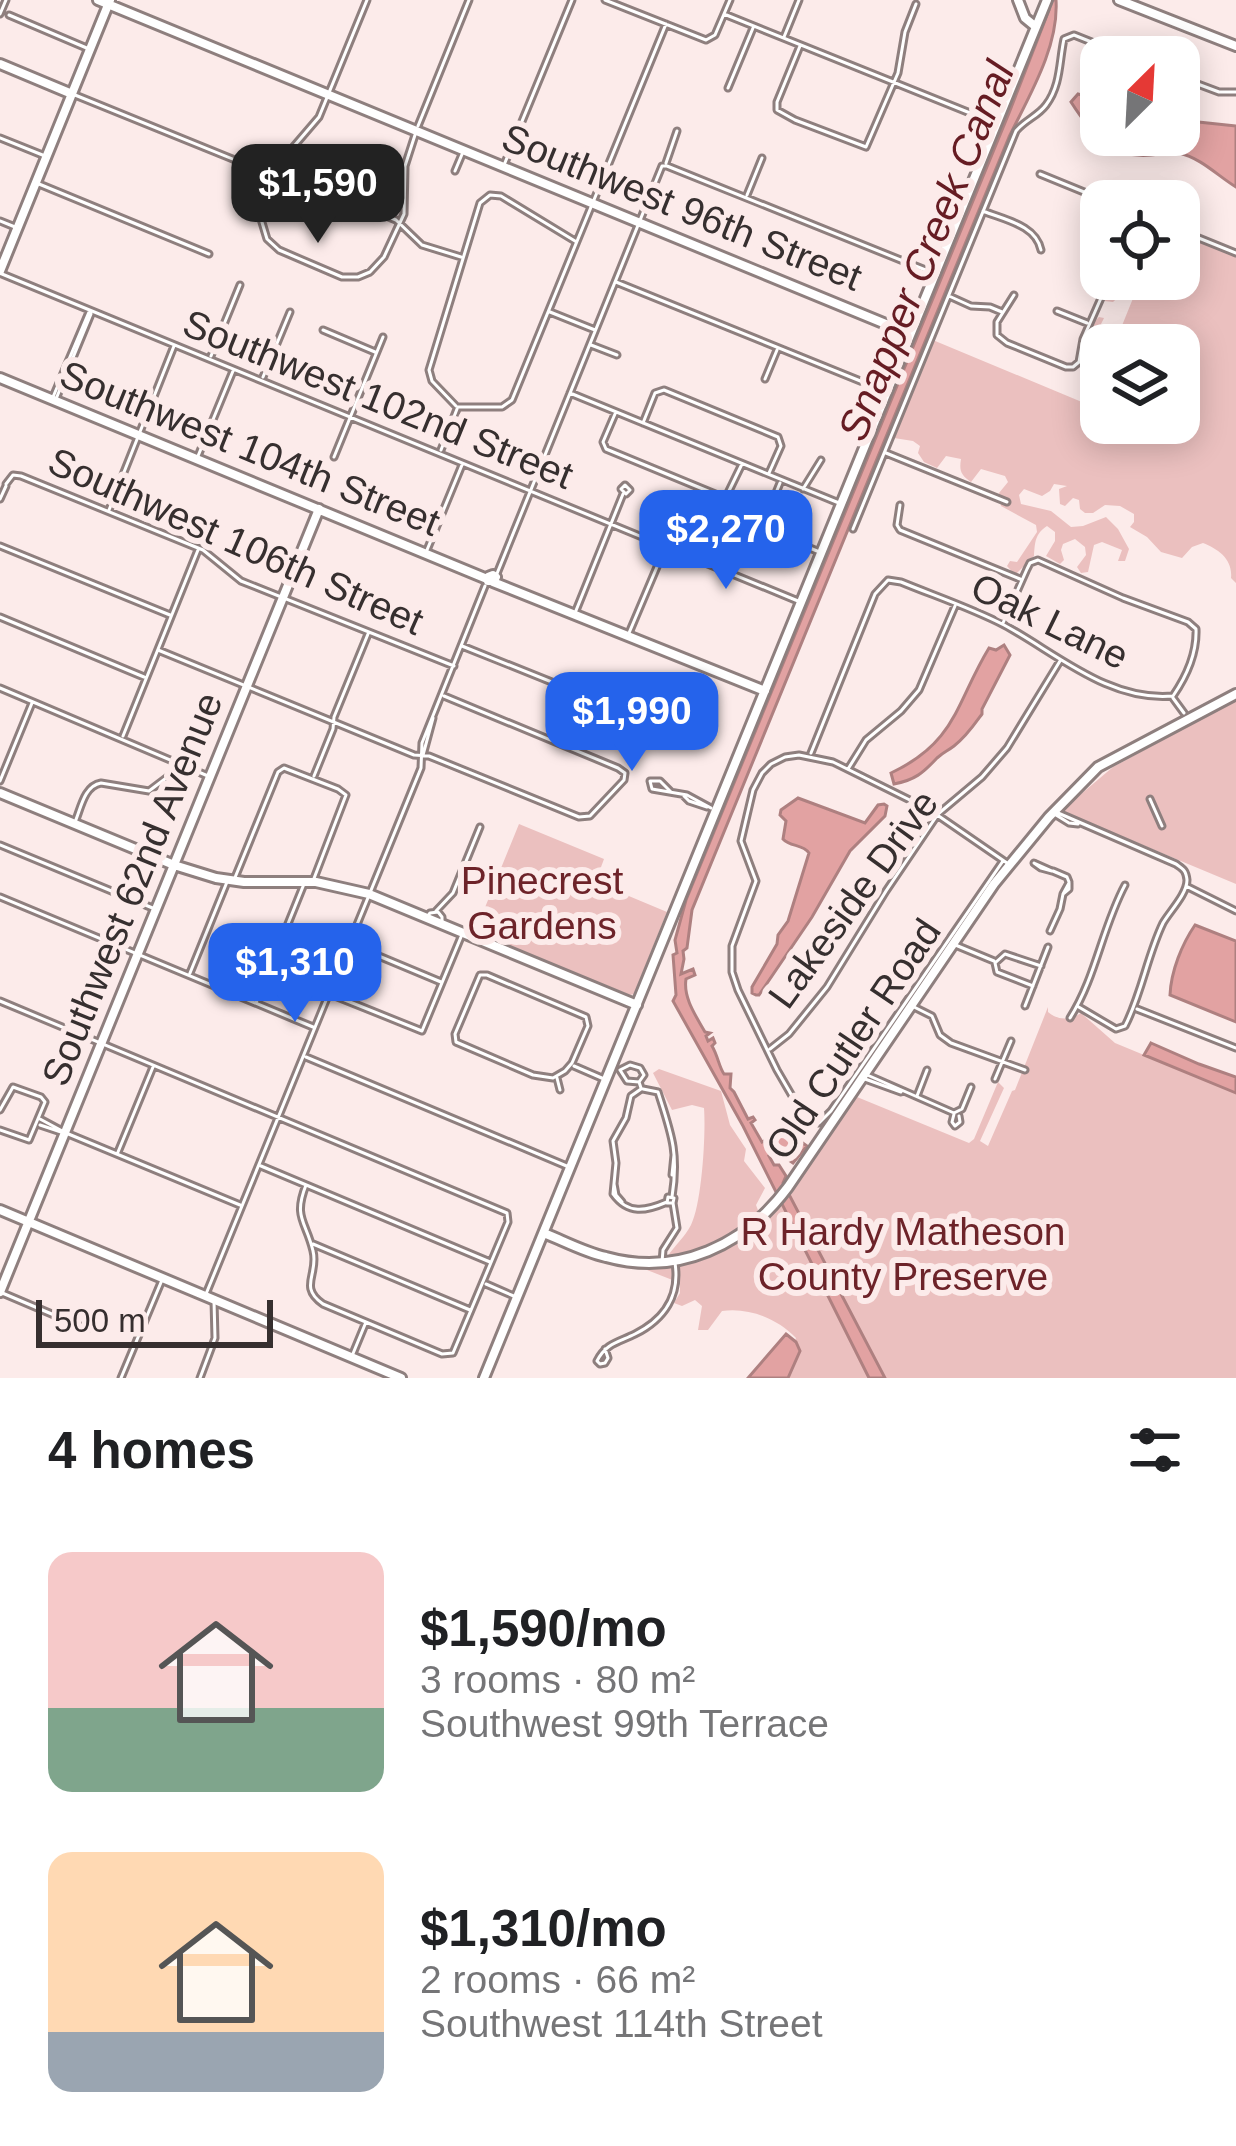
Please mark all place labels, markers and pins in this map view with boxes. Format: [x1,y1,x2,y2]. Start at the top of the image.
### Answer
pin: $1,590 [220,144,416,246]
pin: $2,270 [628,490,824,592]
pin: $1,990 [534,672,730,774]
pin: $1,310 [197,923,393,1025]

